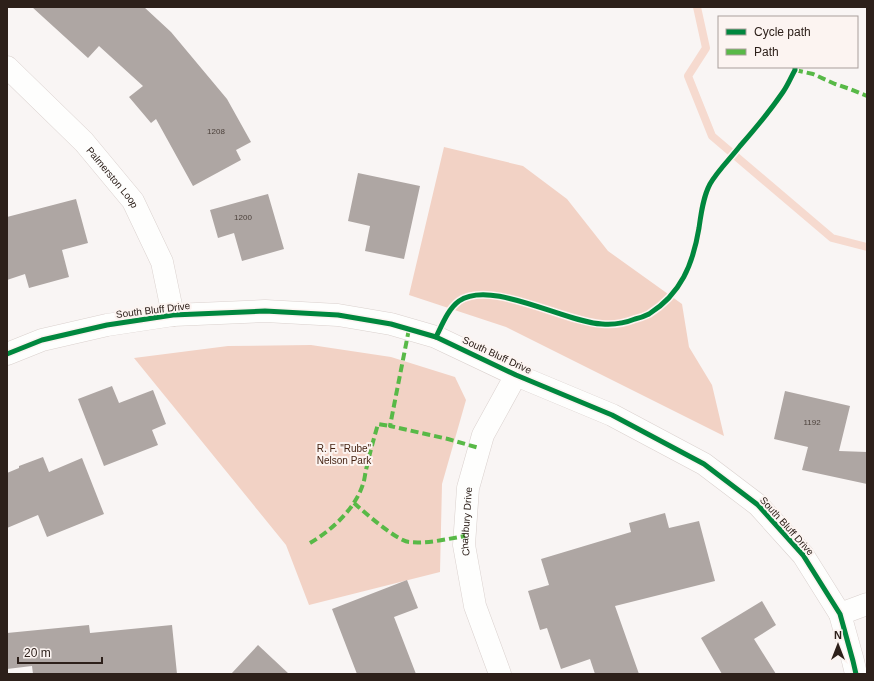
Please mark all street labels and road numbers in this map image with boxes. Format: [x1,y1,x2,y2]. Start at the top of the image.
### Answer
street label: Palmerston Loop [85,144,141,210]
street label: South Bluff Drive [115,300,191,320]
street label: South Bluff Drive [461,334,534,376]
street label: Chadbury Drive [458,486,474,557]
street label: South Bluff Drive [758,495,816,558]

